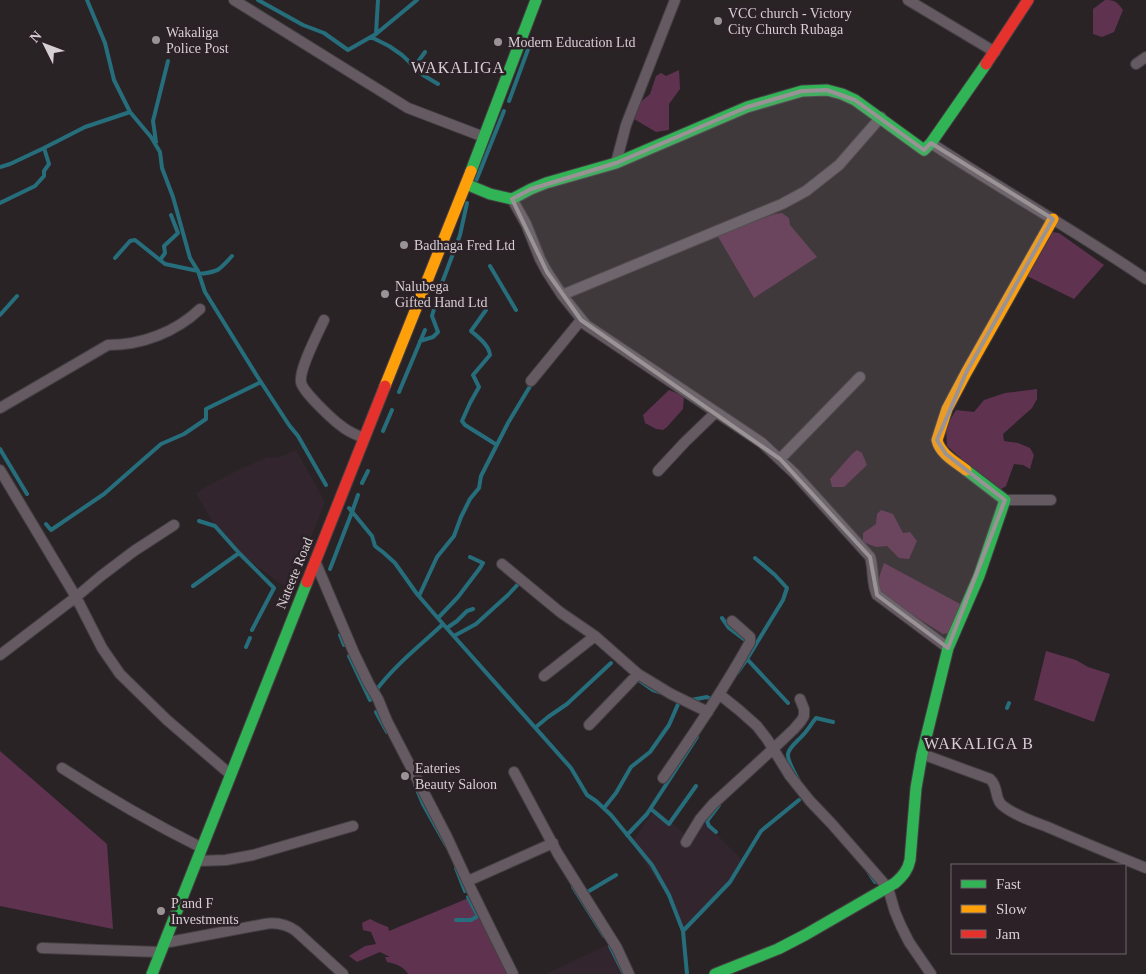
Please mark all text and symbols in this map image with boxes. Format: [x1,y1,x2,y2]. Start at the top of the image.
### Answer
place label: VCC church - Victory City Church Rubaga [728,6,852,37]
marker: VCC church - Victory City Church Rubaga [712,15,724,27]
north arrow [20,20,70,70]
place label: Wakaliga Police Post [166,25,229,56]
text: N [27,28,45,45]
marker: Wakaliga Police Post [150,34,162,46]
place label: Modern Education Ltd [508,35,636,50]
marker: Modern Education Ltd [492,36,504,48]
district label: WAKALIGA [411,59,505,76]
place label: Badhaga Fred Ltd [414,238,515,253]
marker: Badhaga Fred Ltd [398,239,410,251]
place label: Nalubega Gifted Hand Ltd [395,279,488,310]
marker: Nalubega Gifted Hand Ltd [379,288,391,300]
street label: Nateete Road [273,535,316,611]
district label: WAKALIGA B [924,735,1034,752]
place label: Eateries Beauty Saloon [415,761,497,792]
marker: Eateries Beauty Saloon [399,770,411,782]
legend [951,864,1126,954]
text: Fast [996,876,1022,892]
place label: P and F Investments [171,896,239,927]
text: Slow [996,901,1027,917]
marker: P and F Investments [155,905,167,917]
text: Jam [996,926,1020,942]

